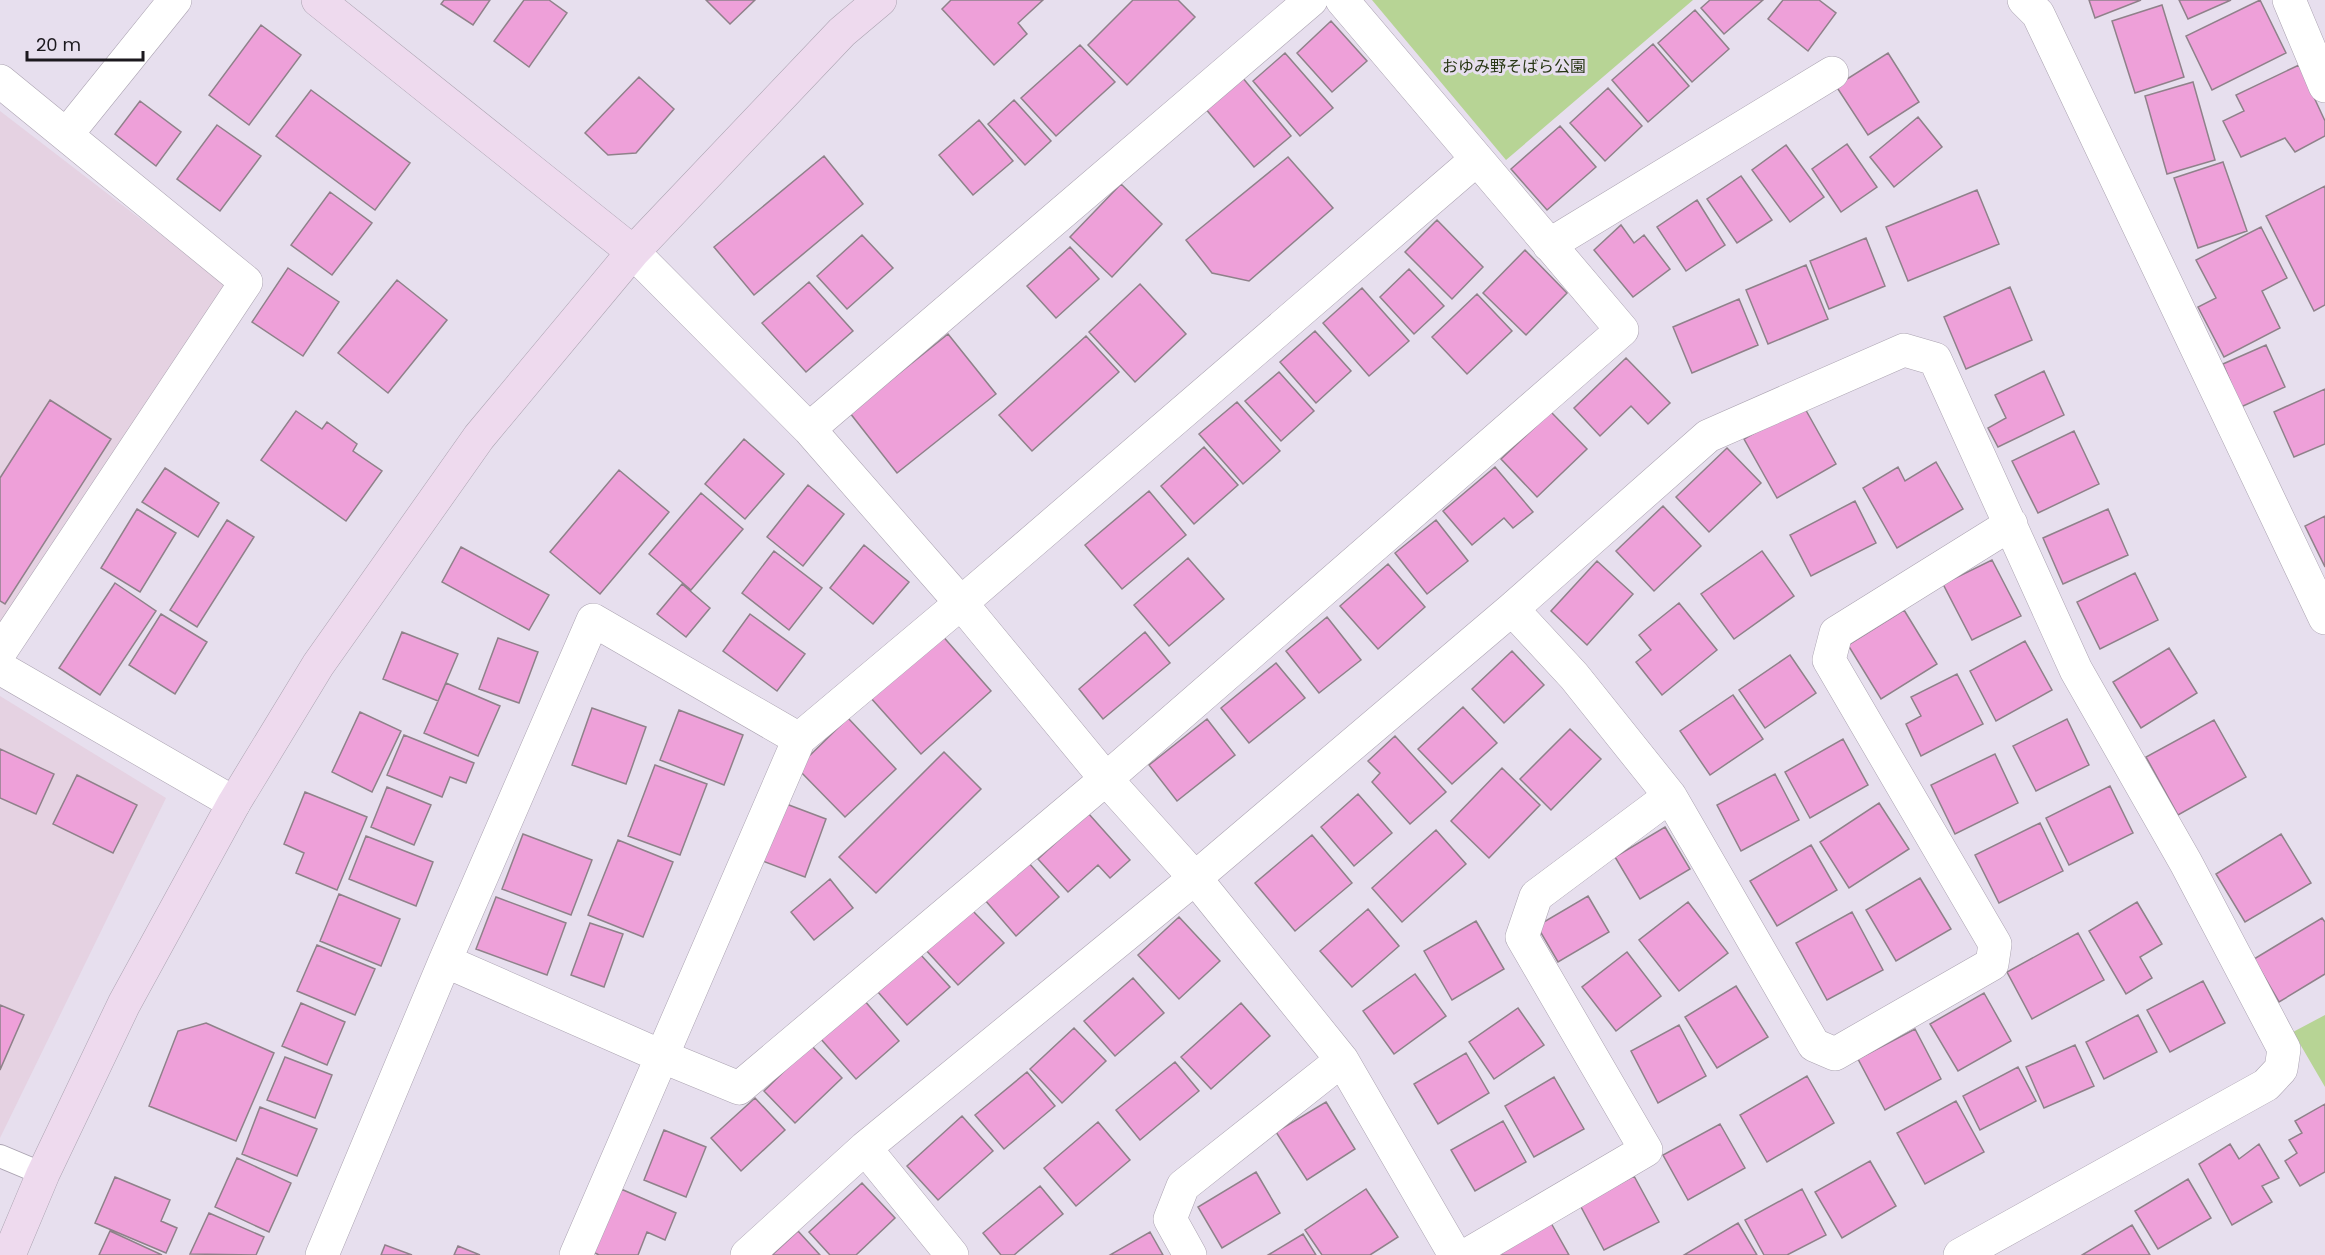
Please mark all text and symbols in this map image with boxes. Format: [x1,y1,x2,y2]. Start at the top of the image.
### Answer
scale bar [27,24,142,62]
text: 20 m [36,32,81,57]
park label: おゆみ野そばら公園 [1442,55,1586,78]

